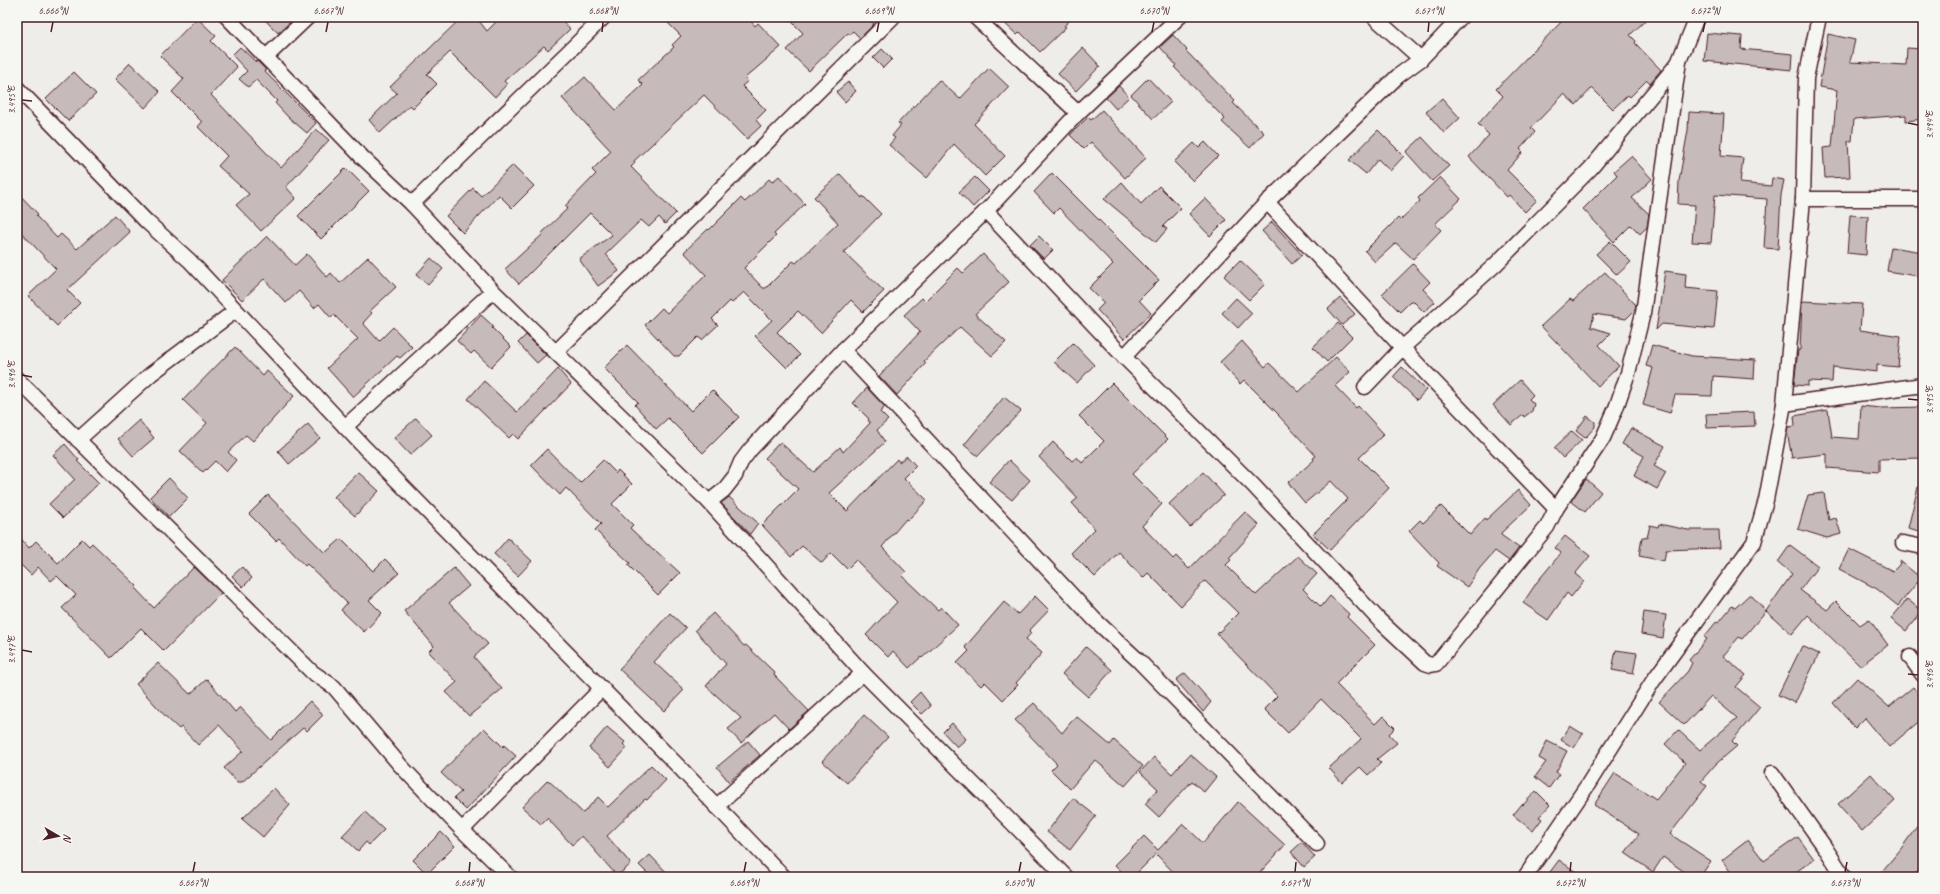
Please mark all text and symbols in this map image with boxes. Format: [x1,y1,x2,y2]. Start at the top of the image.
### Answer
text: 6.666°N [39,4,69,17]
text: 6.667°N [314,4,344,17]
text: 6.668°N [589,4,619,17]
text: 6.669°N [865,4,895,17]
text: 6.670°N [1140,4,1170,17]
text: 6.671°N [1415,4,1445,17]
text: 6.672°N [1691,4,1721,17]
text: 3.495°E [5,84,18,114]
text: 3.494°E [1923,109,1936,139]
text: 3.496°E [5,359,18,389]
text: 3.495°E [1923,384,1936,414]
text: 3.497°E [5,634,18,664]
text: 3.496°E [1923,659,1936,689]
north arrow [38,816,78,856]
text: N [60,833,75,844]
text: 6.667°N [179,876,209,889]
text: 6.668°N [455,876,485,889]
text: 6.669°N [730,876,760,889]
text: 6.670°N [1005,876,1035,889]
text: 6.671°N [1281,876,1311,889]
text: 6.672°N [1556,876,1586,889]
text: 6.673°N [1831,876,1861,889]

